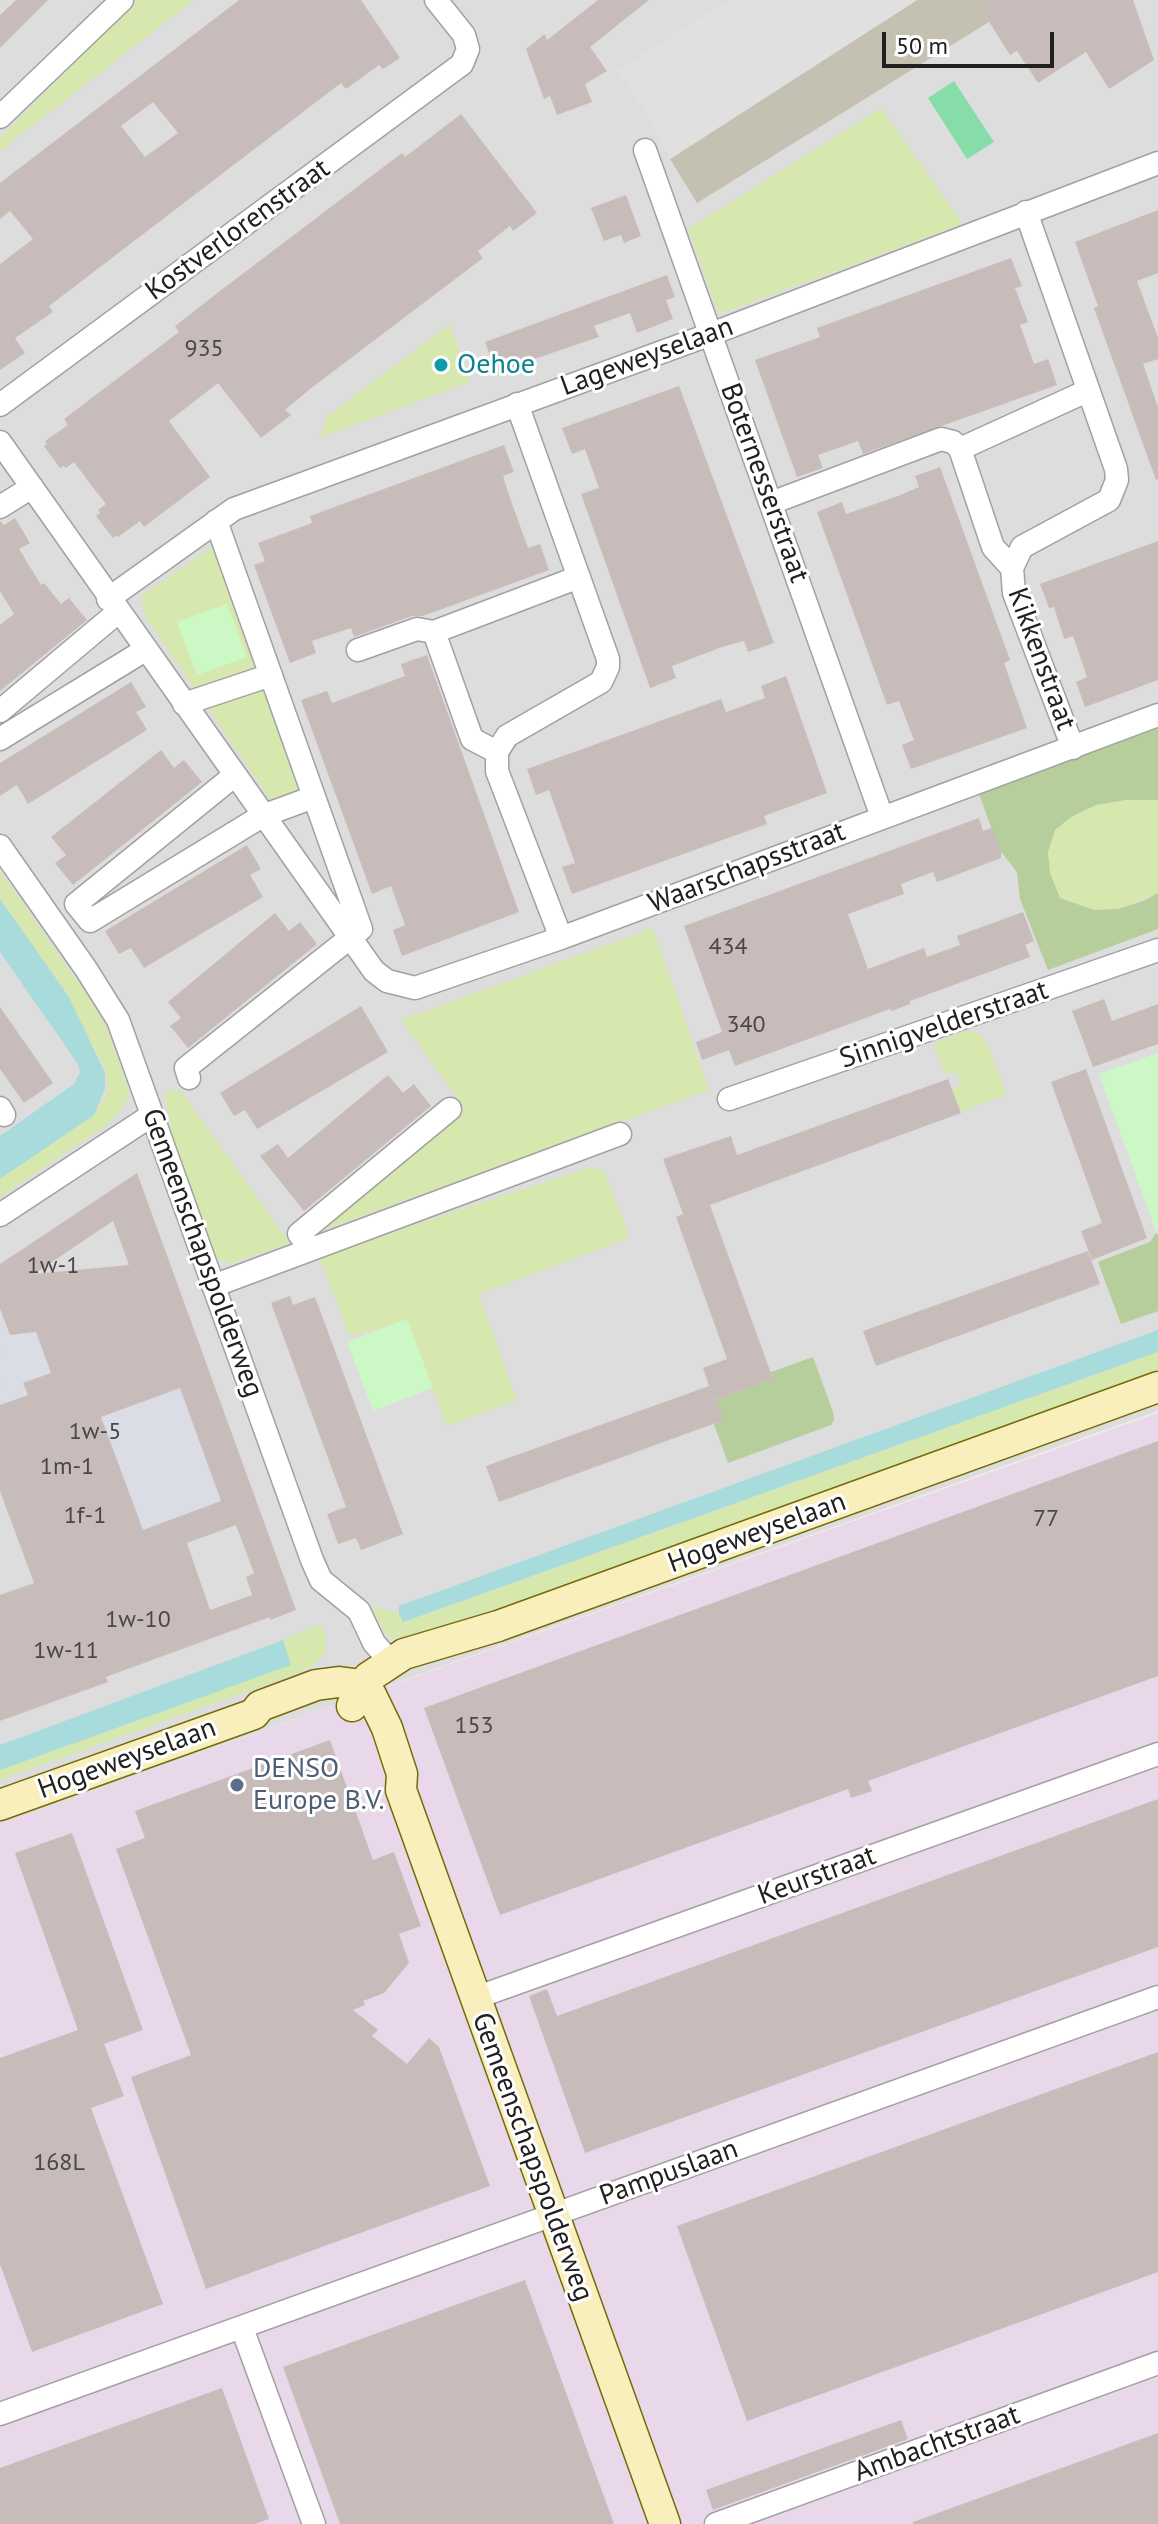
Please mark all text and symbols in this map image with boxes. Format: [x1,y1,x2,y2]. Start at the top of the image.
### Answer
scale bar [886,16,1058,66]
text: 50 m [896,30,948,61]
street label: Kostverlorenstraat [139,152,337,308]
street label: Lageweyselaan [556,310,738,404]
house number: 935 [184,335,224,363]
place label: Oehoe [457,348,535,382]
marker: Oehoe [432,356,450,374]
street label: Boternesserstraat [712,379,816,587]
street label: Kikkenstraat [1000,583,1082,735]
street label: Waarschapsstraat [644,815,850,921]
house number: 434 [708,933,748,961]
street label: Sinnigvelderstraat [835,974,1053,1076]
house number: 340 [726,1011,766,1039]
street label: Gemeenschapspolderweg [134,1104,270,1402]
house number: 1w-1 [27,1252,79,1280]
house number: 1w-5 [69,1418,121,1446]
house number: 1m-1 [40,1453,94,1481]
street label: Hogeweyselaan [663,1485,851,1581]
house number: 1f-1 [64,1502,106,1530]
house number: 77 [1033,1505,1059,1533]
house number: 1w-10 [105,1606,171,1634]
house number: 1w-11 [33,1637,99,1665]
street label: Hogeweyselaan [33,1711,221,1807]
house number: 153 [454,1712,494,1740]
place label: DENSO Europe B.V. [253,1752,384,1818]
marker: DENSO Europe B.V. [228,1776,246,1794]
street label: Keurstraat [754,1839,880,1913]
street label: Gemeenschapspolderweg [464,2008,600,2306]
street label: Pampuslaan [595,2132,743,2214]
house number: 168L [33,2149,85,2177]
street label: Ambachtstraat [850,2399,1024,2489]

